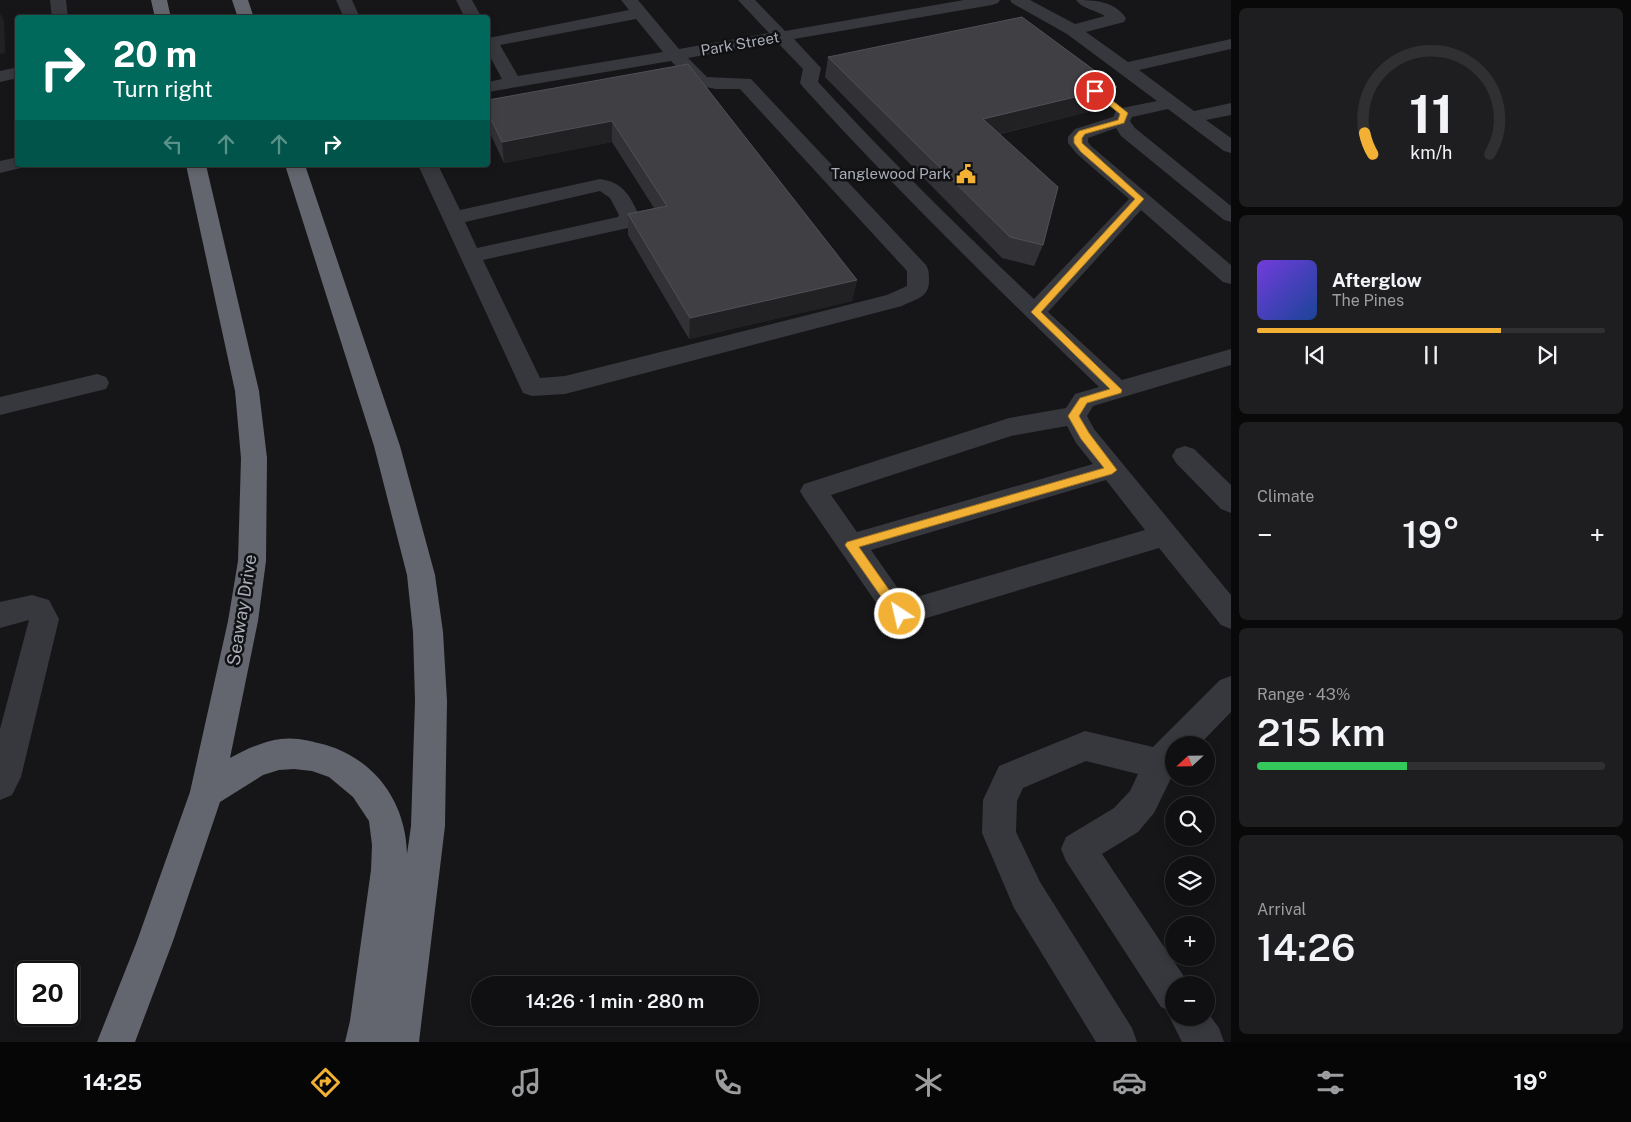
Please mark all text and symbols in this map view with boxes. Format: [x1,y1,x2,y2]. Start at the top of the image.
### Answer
street label: Park Street [699,28,781,59]
text: 20 m [113,34,197,75]
icon: right [30,35,95,100]
pin [1074,70,1116,112]
text: Turn right [113,76,213,102]
icon: arrive [1081,77,1109,105]
text: 11 [1409,84,1453,145]
icon: left [159,130,187,158]
icon: ahead [212,130,240,158]
icon: ahead [265,130,293,158]
icon: right [318,130,346,158]
text: km/h [1410,142,1452,163]
public building icon: Tanglewood Park [955,163,977,185]
place label: Tanglewood Park [831,165,951,182]
text: Afterglow [1332,269,1422,291]
text: The Pines [1332,291,1404,310]
icon: previous [1301,341,1329,369]
icon: pause [1417,341,1445,369]
icon: next [1533,341,1561,369]
text: Climate [1257,487,1314,506]
text: 19° [1402,512,1460,557]
text: − [1257,518,1273,551]
text: + [1589,518,1605,551]
street label: Seaway Drive [222,553,261,667]
position arrow [873,587,925,639]
text: Range · 43% [1257,685,1350,704]
text: 215 km [1257,710,1386,755]
north arrow [1165,736,1215,786]
map controls [1165,736,1215,1026]
button: search [1165,796,1215,846]
button: layers [1165,856,1215,906]
text: Arrival [1257,900,1306,919]
button: + [1165,916,1215,966]
text: 14:26 [1257,925,1356,970]
speed limit sign: 20 [15,961,80,1026]
button: − [1165,976,1215,1026]
text: 14:26 · 1 min · 280 m [526,990,704,1012]
icon: directions [308,1065,343,1100]
icon: music [509,1065,544,1100]
icon: phone [710,1065,745,1100]
icon: climate [911,1065,946,1100]
icon: car [1112,1065,1147,1100]
icon: filters [1313,1065,1348,1100]
text: 14:25 [83,1069,142,1095]
text: 19° [1514,1069,1548,1095]

